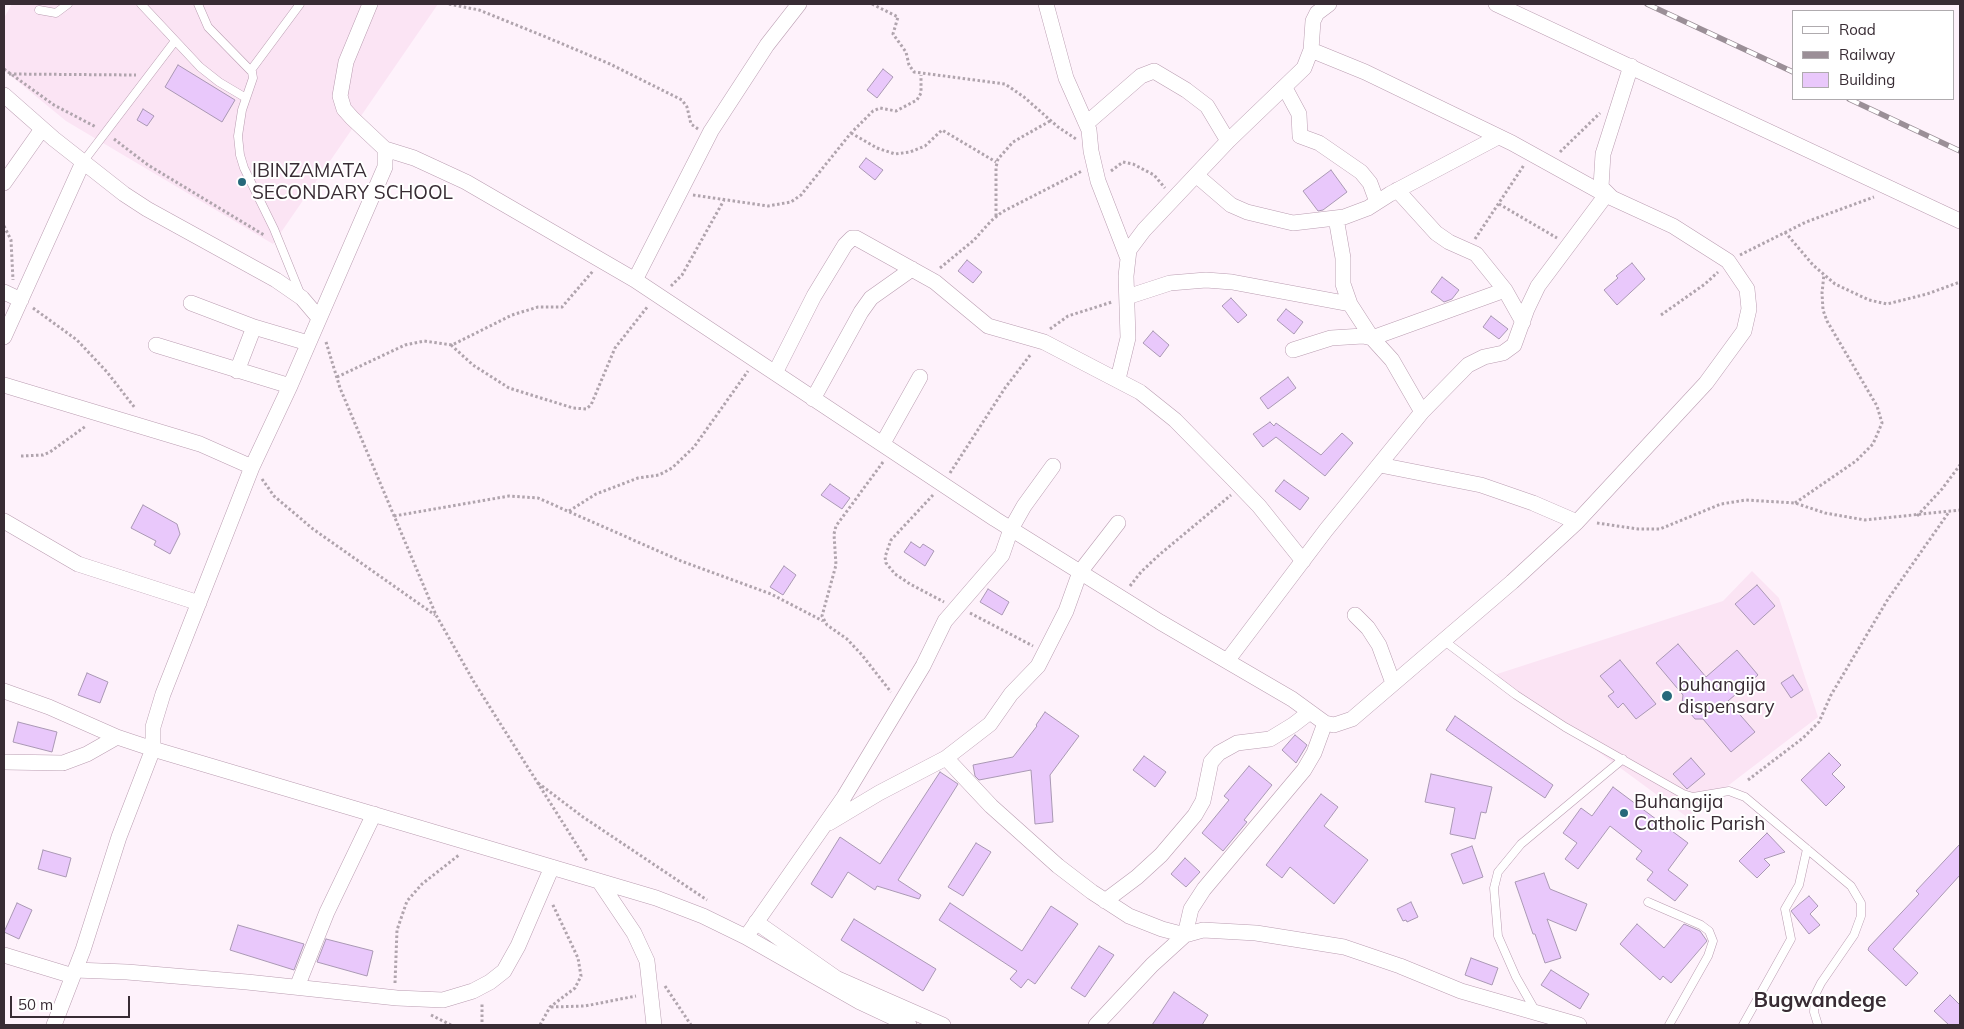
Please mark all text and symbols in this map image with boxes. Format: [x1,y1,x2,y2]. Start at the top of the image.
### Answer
legend [1792,10,1954,100]
text: Road [1839,20,1876,39]
text: Railway [1839,45,1895,64]
text: Building [1839,70,1895,89]
place label: IBINZAMATA SECONDARY SCHOOL [252,160,453,204]
marker: IBINZAMATA SECONDARY SCHOOL [236,176,248,188]
place label: buhangija dispensary [1678,674,1775,718]
marker: buhangija dispensary [1660,689,1674,703]
place label: Buhangija Catholic Parish [1634,791,1765,835]
marker: Buhangija Catholic Parish [1618,807,1630,819]
scale bar [12,986,132,1018]
district label: Bugwandege [1753,988,1887,1014]
text: 50 m [18,995,53,1014]

